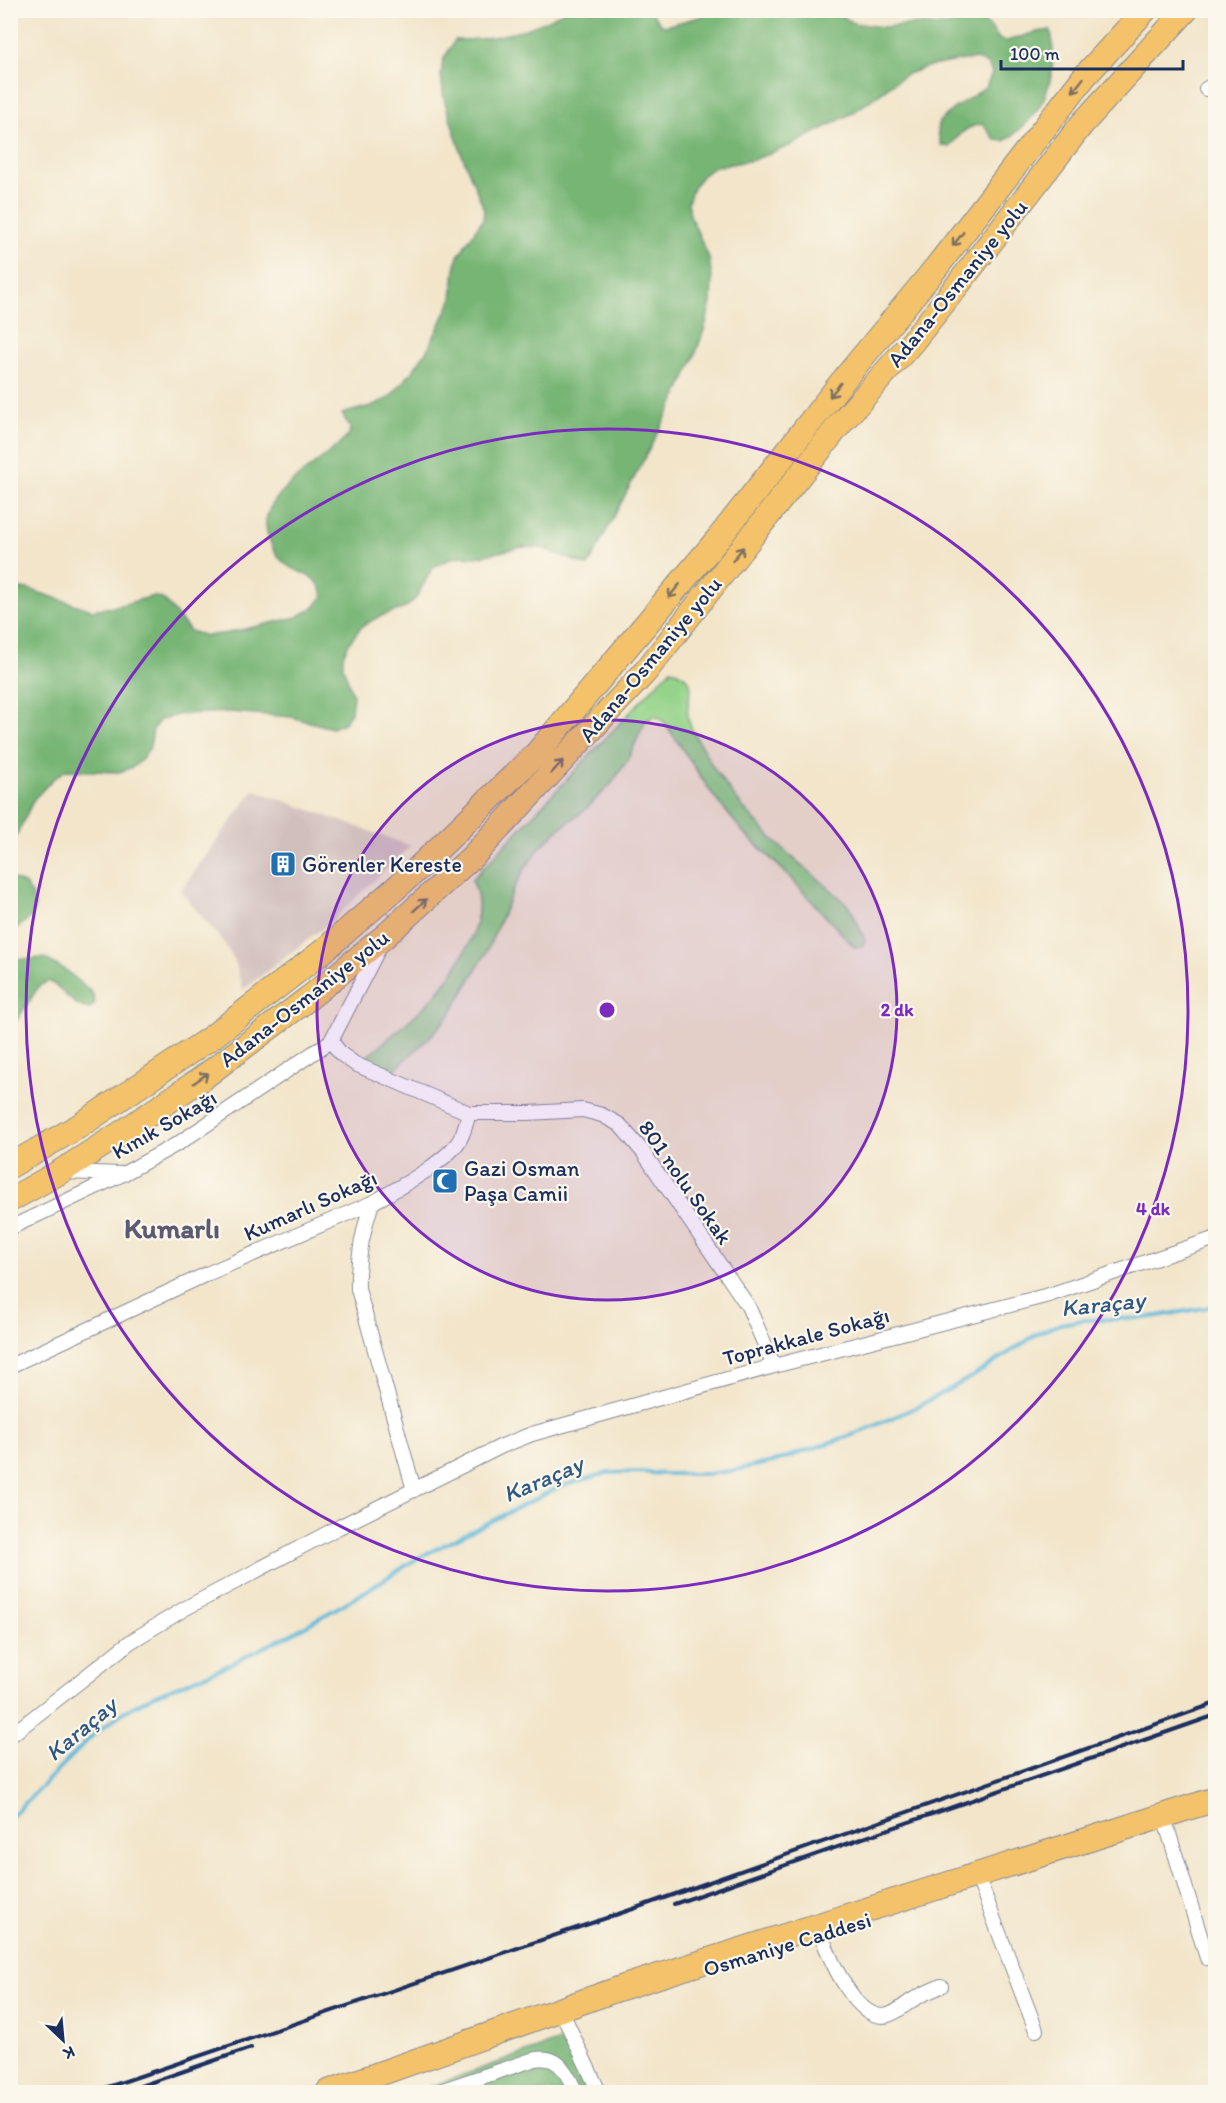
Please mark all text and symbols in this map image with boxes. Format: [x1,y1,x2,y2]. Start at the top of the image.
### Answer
scale bar [1001,33,1182,71]
text: 100 m [1010,43,1060,65]
one-way arrow [1071,77,1084,93]
street label: Adana-Osmaniye yolu [882,194,1033,373]
one-way arrow [952,231,965,247]
one-way arrow [829,382,842,398]
one-way arrow [731,546,744,562]
street label: Adana-Osmaniye yolu [573,571,728,748]
one-way arrow [667,583,680,599]
one-way arrow [550,759,564,774]
building icon: Görenler Kereste [268,849,298,879]
place label: Görenler Kereste [302,851,462,878]
one-way arrow [412,898,427,912]
street label: Adana-Osmaniye yolu [214,924,395,1073]
text: 2 dk [881,999,914,1021]
centre of rings [597,1000,617,1020]
one-way arrow [193,1072,209,1084]
street label: Kınık Sokağı [107,1084,221,1165]
street label: 801 nolu Sokak [633,1115,739,1250]
place label: Gazi Osman Paşa Camii [464,1155,580,1207]
street label: Kumarlı Sokağı [239,1164,381,1247]
mosque icon: Gazi Osman Paşa Camii [430,1166,460,1196]
text: 4 dk [1136,1198,1171,1220]
district label: Kumarlı [124,1211,220,1245]
water label: Karaçay [1060,1284,1149,1322]
street label: Toprakkale Sokağı [720,1301,892,1372]
water label: Karaçay [498,1448,590,1508]
water label: Karaçay [39,1689,124,1767]
street label: Osmaniye Caddesi [700,1906,874,1983]
north arrow [33,2010,93,2070]
text: K [60,2042,78,2064]

